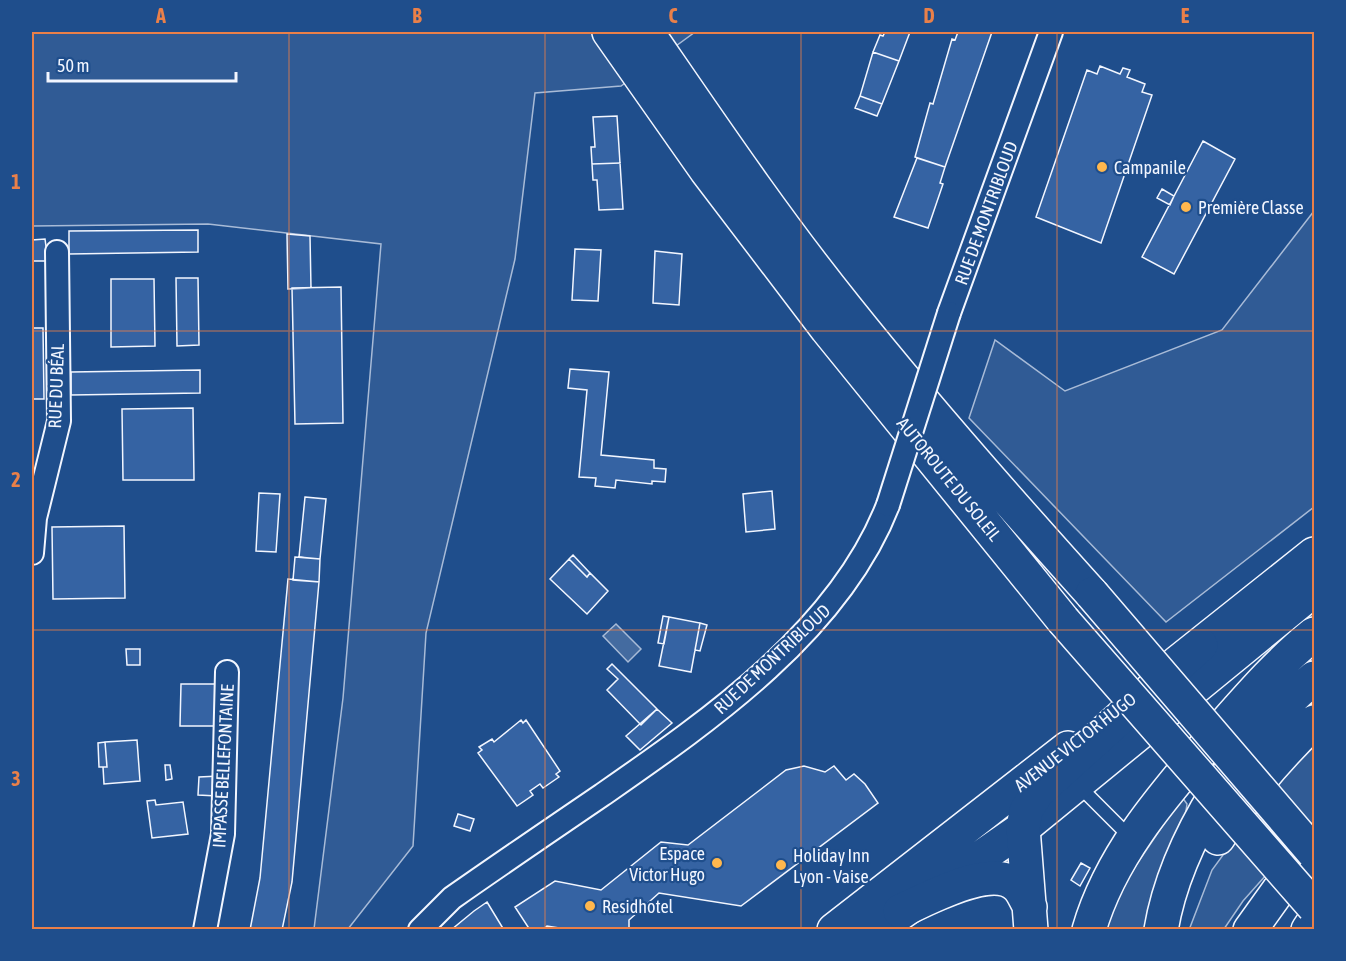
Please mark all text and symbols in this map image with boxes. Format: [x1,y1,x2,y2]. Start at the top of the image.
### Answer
text: A [155,4,166,27]
text: B [412,4,422,27]
text: C [669,4,678,27]
text: D [923,4,935,27]
text: E [1181,4,1190,27]
scale bar [48,45,236,83]
text: 50 m [57,55,89,76]
street label: RUE DE MONTRIBLOUD [950,138,1022,288]
place label: Campanile [1114,157,1186,178]
marker: Campanile [1095,160,1109,174]
text: 1 [11,170,21,193]
place label: Première Classe [1198,197,1304,218]
marker: Première Classe [1179,200,1193,214]
street label: RUE DU BÉAL [44,343,68,429]
street label: AUTOROUTE DU SOLEIL [893,413,1005,545]
text: 2 [11,468,21,491]
street label: RUE DE MONTRIBLOUD [710,600,834,718]
street label: IMPASSE BELLEFONTAINE [208,683,238,848]
street label: AVENUE VICTOR HUGO [1010,688,1140,796]
text: 3 [11,767,21,790]
place label: Espace Victor Hugo [629,843,705,885]
place label: Holiday Inn Lyon - Vaise [793,845,870,887]
marker: Espace Victor Hugo [710,856,724,870]
marker: Holiday Inn Lyon - Vaise [774,858,788,872]
place label: Residhotel [602,896,674,917]
marker: Residhotel [583,899,597,913]

